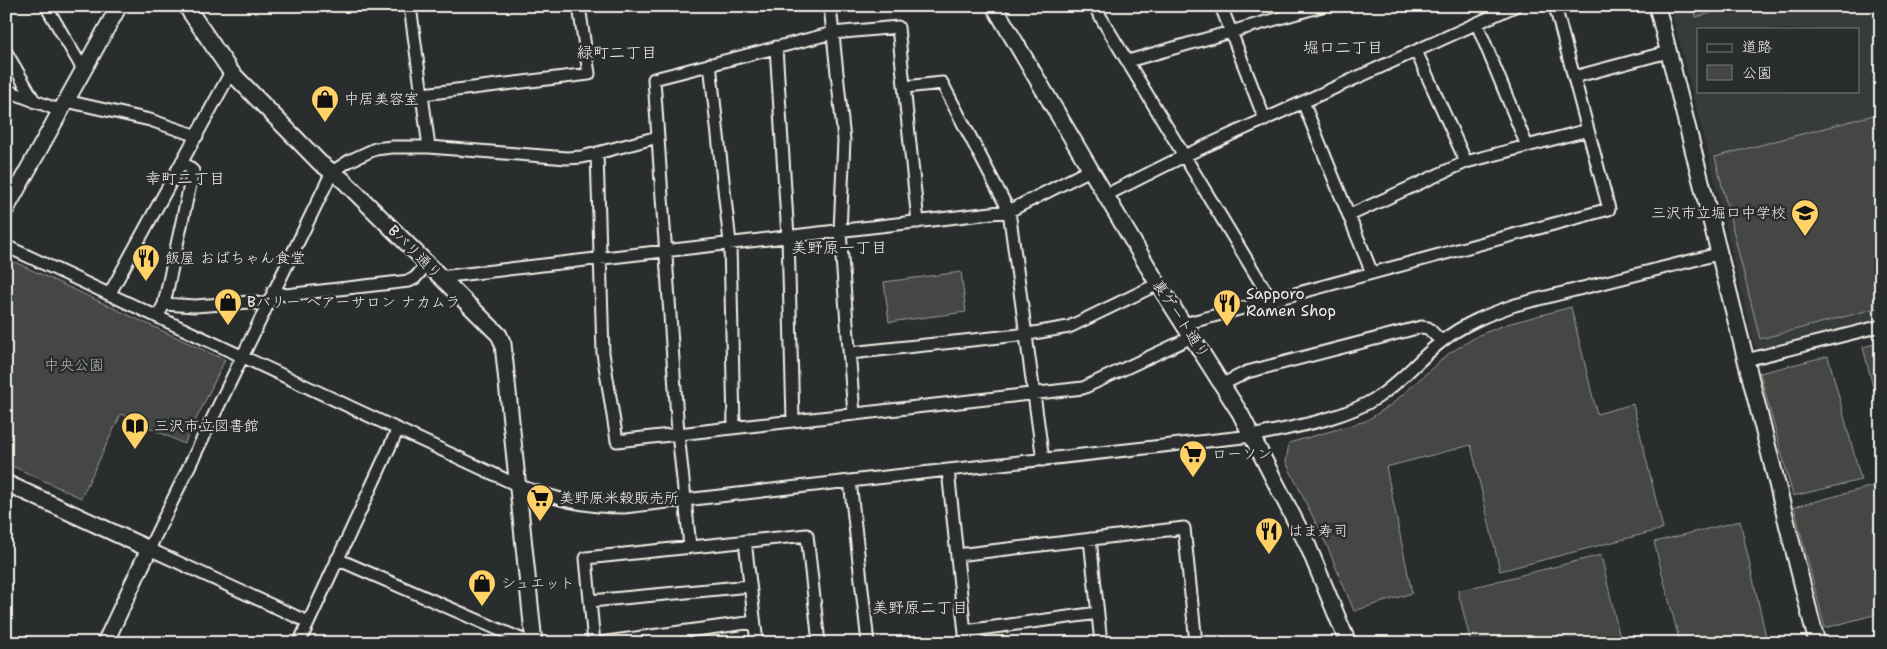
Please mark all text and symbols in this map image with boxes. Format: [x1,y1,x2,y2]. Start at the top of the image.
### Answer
legend [1697,28,1860,92]
district label: 堀口二丁目 [1303,37,1383,58]
text: 道路 [1742,37,1772,57]
district label: 緑町二丁目 [577,42,657,63]
text: 公園 [1742,63,1772,83]
shop icon: 中居美容室 [310,84,340,123]
place label: 中居美容室 [344,89,419,109]
district label: 幸町二丁目 [145,168,225,189]
school or university icon: 三沢市立堀口中学校 [1790,198,1820,237]
place label: 三沢市立堀口中学校 [1651,203,1786,223]
street label: Bバリ通り [384,221,446,283]
district label: 美野原一丁目 [791,237,887,258]
restaurant icon: 飯屋 おばちゃん食堂 [131,243,161,282]
place label: 飯屋 おばちゃん食堂 [165,248,305,268]
street label: 裏ゲート通り [1148,276,1214,362]
place label: Sapporo Ramen Shop [1246,284,1336,321]
shop icon: Bバリー ヘアーサロン ナカムラ [213,287,243,326]
restaurant icon: Sapporo Ramen Shop [1212,288,1242,327]
place label: Bバリー ヘアーサロン ナカムラ [247,292,460,312]
park label: 中央公園 [44,355,104,375]
library icon: 三沢市立図書館 [120,411,150,450]
place label: 三沢市立図書館 [154,416,259,436]
supermarket icon: ローソン [1178,439,1208,478]
place label: ローソン [1212,444,1272,464]
supermarket icon: 美野原米穀販売所 [525,483,555,522]
place label: 美野原米穀販売所 [559,488,679,508]
restaurant icon: はま寿司 [1254,516,1284,555]
place label: はま寿司 [1288,521,1348,541]
shop icon: シュエット [467,568,497,607]
place label: シュエット [501,573,575,593]
district label: 美野原二丁目 [872,597,968,618]

